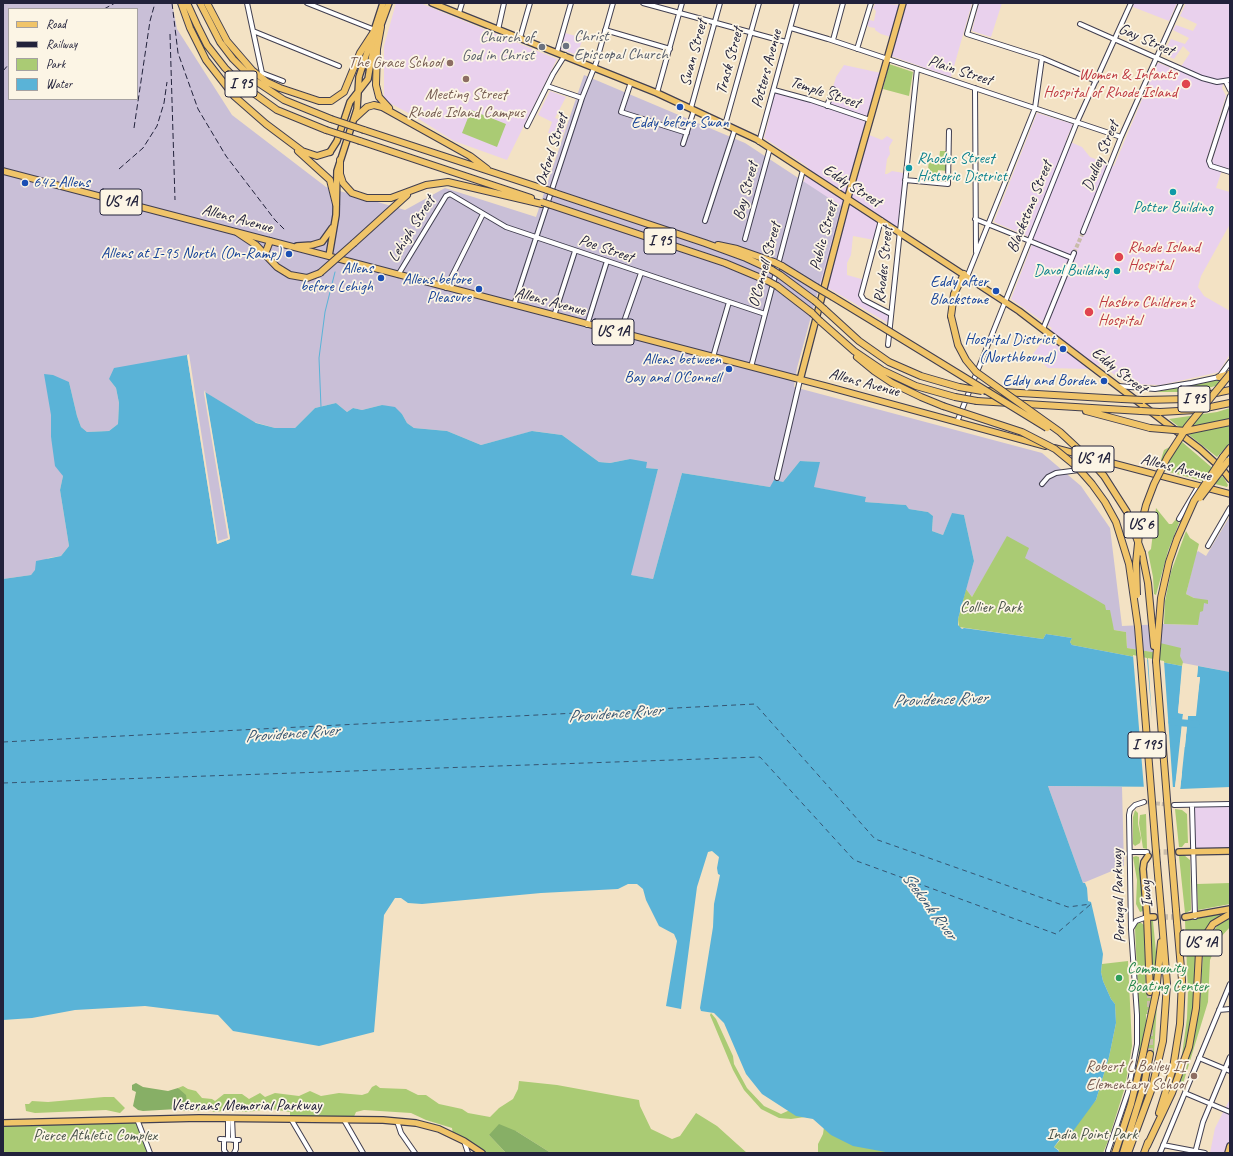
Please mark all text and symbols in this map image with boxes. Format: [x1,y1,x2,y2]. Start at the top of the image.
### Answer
legend [8,8,138,100]
text: Road [46,16,66,32]
street label: Swan Street [676,17,712,89]
street label: Gay Street [1115,19,1177,61]
street label: Trask Street [712,25,748,97]
place label: Christ Episcopal Church [574,27,668,65]
place label: Church of God in Christ [462,28,534,66]
street label: Potters Avenue [747,28,787,110]
text: Railway [46,36,77,52]
marker: Christ Episcopal Church [561,41,571,51]
marker: Church of God in Christ [537,42,547,52]
street label: Plain Street [926,52,994,90]
place label: The Grace School [348,53,442,73]
text: Park [46,56,65,72]
marker: The Grace School [445,58,455,68]
place label: Women & Infants Hospital of Rhode Island [1043,65,1177,103]
road number: I 95 [225,71,257,97]
street label: Temple Street [787,73,863,113]
marker: Meeting Street Rhode Island Campus [461,74,471,84]
text: Water [46,76,72,92]
marker: Women & Infants Hospital of Rhode Island [1180,78,1192,90]
place label: Meeting Street Rhode Island Campus [408,85,524,123]
marker: Eddy before Swan [675,102,685,112]
street label: Oxford Street [531,111,573,189]
place label: Eddy before Swan [631,113,729,133]
street label: Dudley Street [1078,118,1124,194]
place label: Rhodes Street Historic District [917,149,1007,187]
street label: Blackstone Street [1003,158,1057,256]
street label: Bay Street [729,160,763,222]
street label: Eddy Street [819,160,885,212]
marker: Rhodes Street Historic District [904,163,914,173]
place label: 642 Allens [33,173,90,193]
marker: 642 Allens [20,178,30,188]
marker: Potter Building [1168,187,1178,197]
road number: US 1A [100,189,142,215]
street label: Lehigh Street [384,192,440,266]
place label: Potter Building [1133,198,1213,218]
street label: Allens Avenue [200,200,274,238]
street label: Public Street [806,200,842,272]
street label: O'Connell Street [745,221,785,309]
street label: Rhodes Street [870,226,898,304]
road number: I 95 [644,228,676,254]
street label: Poe Street [576,231,636,267]
place label: Rhode Island Hospital [1128,238,1200,276]
place label: Allens at I-95 North (On-Ramp) [101,244,281,264]
marker: Allens at I-95 North (On-Ramp) [284,249,294,259]
marker: Rhode Island Hospital [1113,251,1125,263]
place label: Allens before Lehigh [300,259,373,297]
place label: Davol Building [1033,261,1109,281]
marker: Davol Building [1112,266,1122,276]
place label: Allens before Pleasure [402,270,471,308]
place label: Eddy after Blackstone [930,272,988,310]
marker: Allens before Lehigh [376,273,386,283]
street label: Allens Avenue [513,283,587,321]
marker: Allens before Pleasure [474,284,484,294]
marker: Eddy after Blackstone [991,286,1001,296]
place label: Hasbro Children's Hospital [1098,293,1194,331]
marker: Hasbro Children's Hospital [1083,306,1095,318]
road number: US 1A [592,319,634,345]
place label: Hospital District (Northbound) [964,330,1055,368]
street label: Eddy Street [1087,343,1151,399]
marker: Hospital District (Northbound) [1058,344,1068,354]
place label: Allens between Bay and O'Connell [624,350,721,388]
marker: Allens between Bay and O'Connell [724,364,734,374]
street label: Allens Avenue [827,364,901,402]
place label: Eddy and Borden [1003,371,1096,391]
marker: Eddy and Borden [1099,376,1109,386]
road number: I 95 [1178,386,1210,412]
road number: US 1A [1072,446,1114,472]
street label: Allens Avenue [1139,450,1213,486]
road number: US 6 [1124,512,1158,538]
park label: Collier Park [960,598,1022,618]
water label: Providence River [893,688,987,712]
water label: Providence River [567,701,663,727]
water label: Providence River [244,721,340,747]
road number: I 195 [1128,732,1166,758]
street label: Portugal Parkway [1108,849,1130,943]
water label: Seekonk River [897,868,961,944]
street label: Iway [1136,880,1158,908]
road number: US 1A [1180,930,1222,956]
place label: Community Boating Center [1127,959,1209,997]
marker: Community Boating Center [1114,973,1124,983]
place label: Robert L Bailey II Elementary School [1085,1057,1186,1095]
marker: Robert L Bailey II Elementary School [1189,1071,1199,1081]
street label: Veterans Memorial Parkway [170,1096,322,1116]
park label: India Point Park [1047,1125,1137,1145]
park label: Pierce Athletic Complex [33,1126,157,1146]

